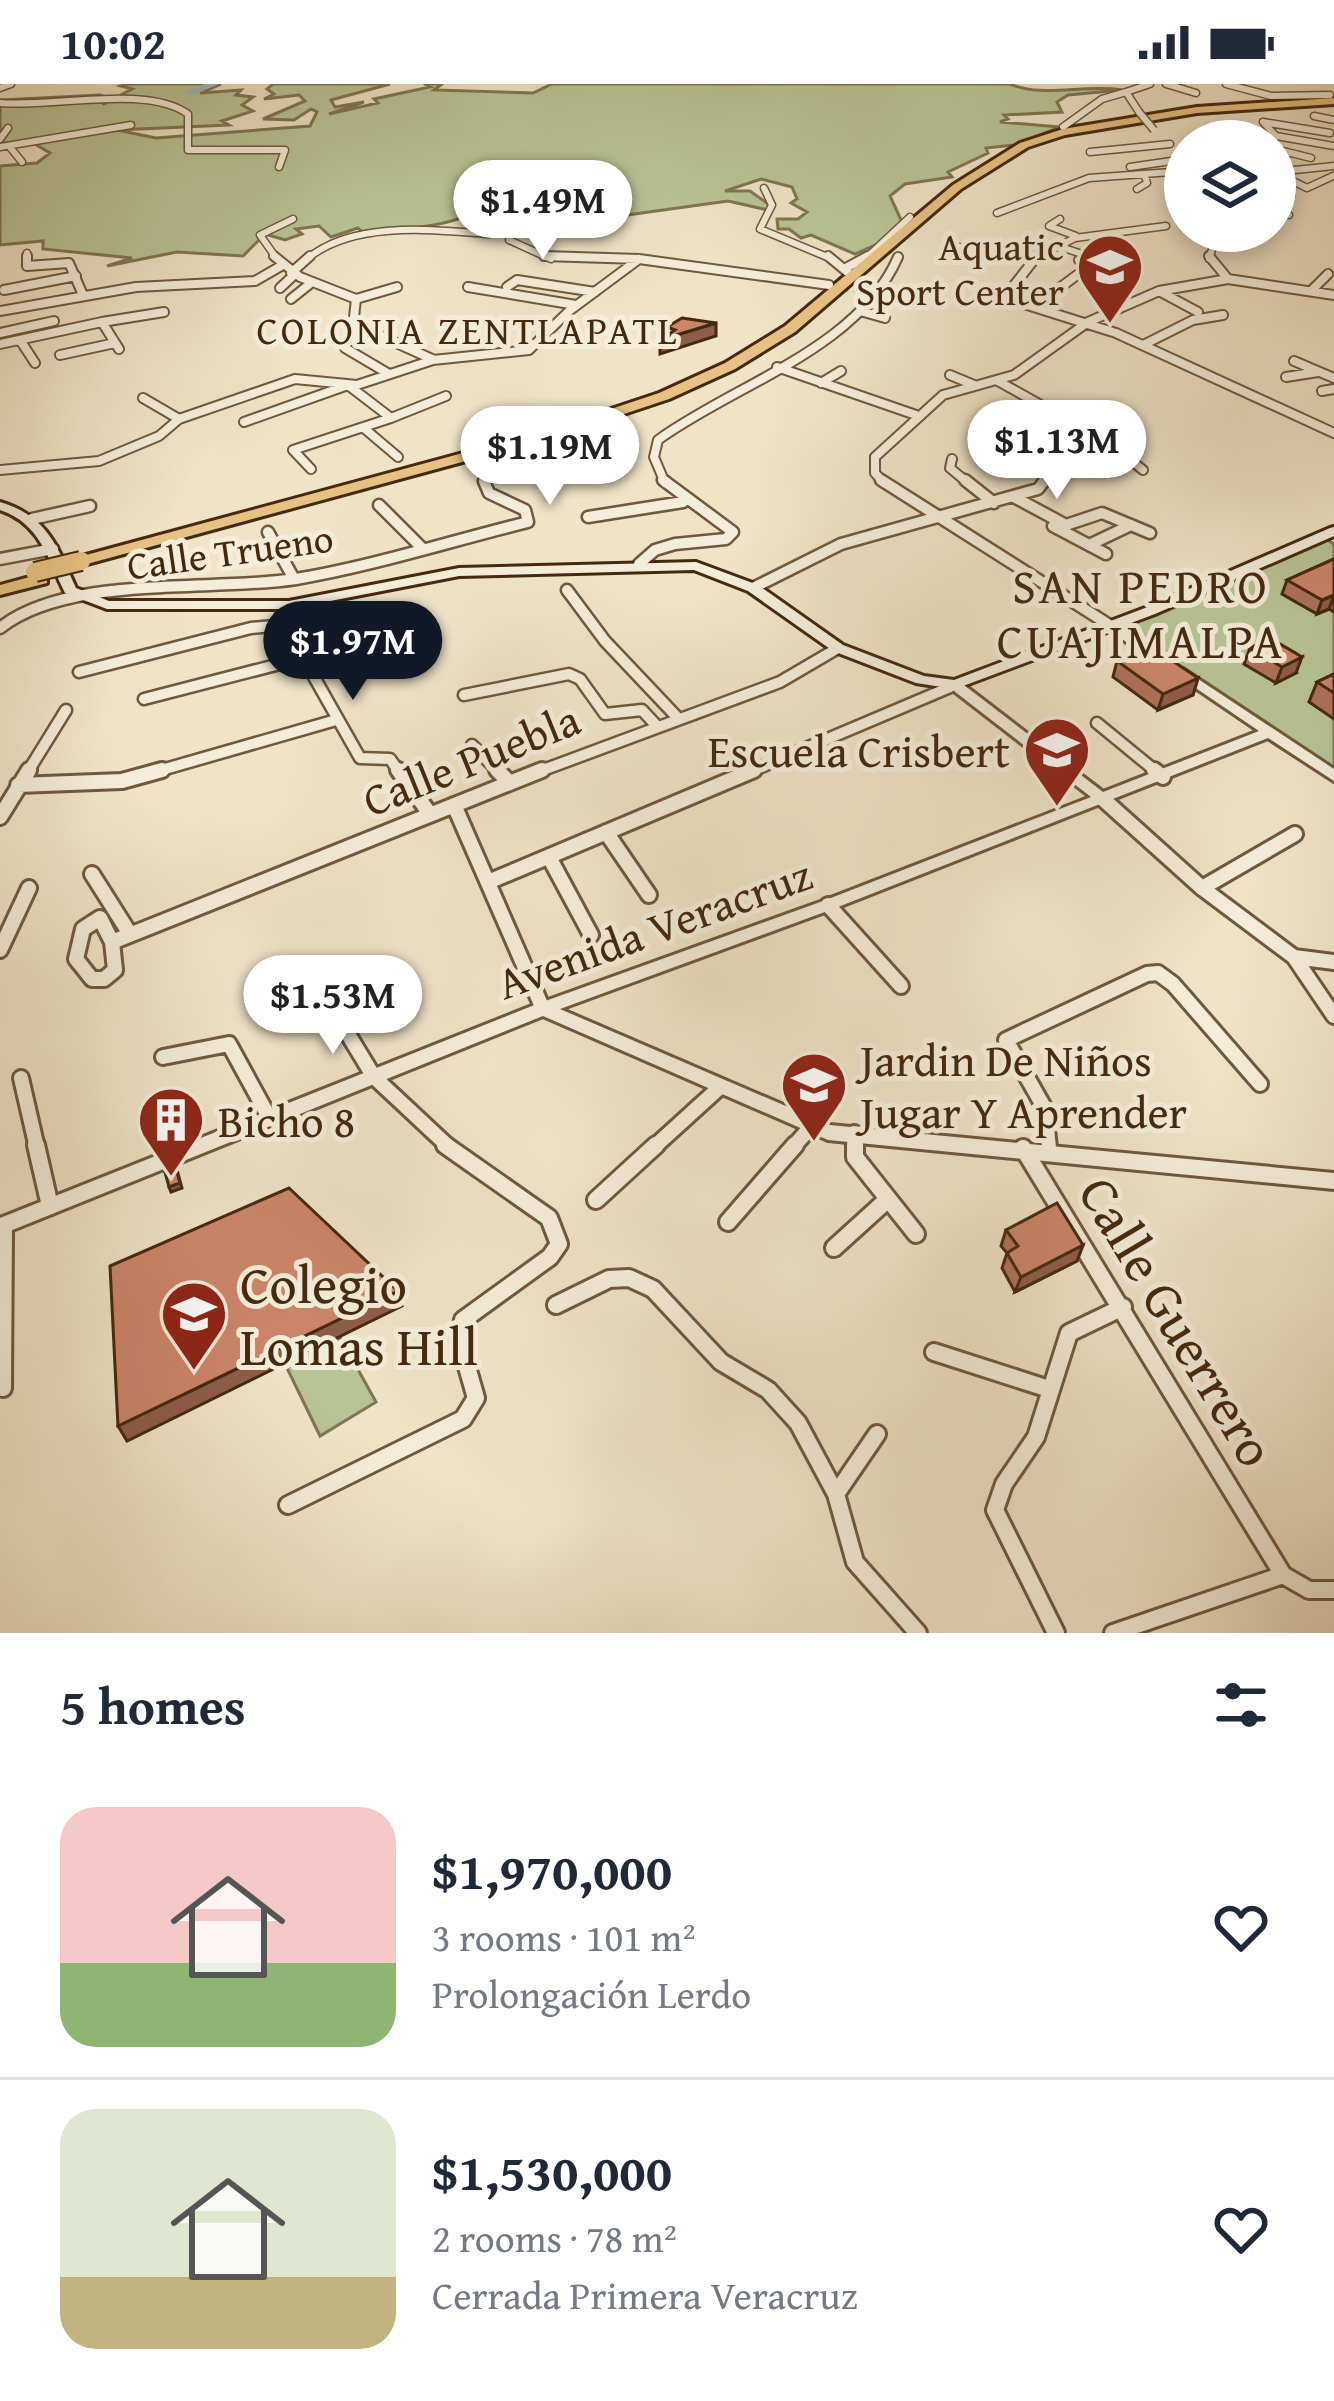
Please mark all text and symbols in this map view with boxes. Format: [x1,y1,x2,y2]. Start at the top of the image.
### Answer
text: 10:02 [60,10,166,75]
map controls [1164,120,1296,252]
button: layers [1164,120,1296,252]
pin: $1.49M [445,160,641,262]
text: $1.49M [480,170,606,227]
place label: Aquatic Sport Center [856,217,1064,319]
school or university icon: Aquatic Sport Center [1075,232,1145,326]
district label: COLONIA ZENTLAPATL [256,301,680,358]
pin: $1.13M [959,400,1155,502]
pin: $1.19M [452,406,648,508]
text: $1.13M [994,410,1120,467]
text: $1.19M [487,416,613,473]
street label: Calle Trueno [123,508,337,594]
district label: SAN PEDRO CUAJIMALPA [997,550,1285,676]
pin: $1.97M [255,601,451,703]
text: $1.97M [290,611,416,668]
street label: Calle Puebla [353,686,589,832]
school or university icon: Escuela Crisbert [1022,715,1092,809]
place label: Escuela Crisbert [708,718,1010,783]
street label: Avenida Veracruz [488,841,820,1015]
pin: $1.53M [235,955,431,1057]
text: $1.53M [270,965,396,1022]
place label: Jardin De Niños Jugar Y Aprender [855,1027,1187,1144]
school or university icon: Jardin De Niños Jugar Y Aprender [779,1050,849,1144]
building icon: Bicho 8 [136,1085,206,1179]
place label: Bicho 8 [218,1088,355,1153]
street label: Calle Guerrero [1060,1161,1296,1481]
place label: Colegio Lomas Hill [240,1244,478,1385]
school or university icon: Colegio Lomas Hill [159,1279,229,1373]
text: 5 homes [60,1668,246,1743]
icon: filters [1208,1672,1274,1738]
text: $1,970,000 [432,1833,672,1908]
icon: home [156,1855,300,1999]
icon: heart [1208,1894,1274,1960]
text: 3 rooms · 101 m² [432,1908,696,1965]
text: Prolongación Lerdo [432,1965,751,2022]
text: $1,530,000 [432,2134,672,2209]
icon: home [156,2157,300,2301]
icon: heart [1208,2196,1274,2262]
text: 2 rooms · 78 m² [432,2209,677,2266]
text: Cerrada Primera Veracruz [432,2266,858,2323]

